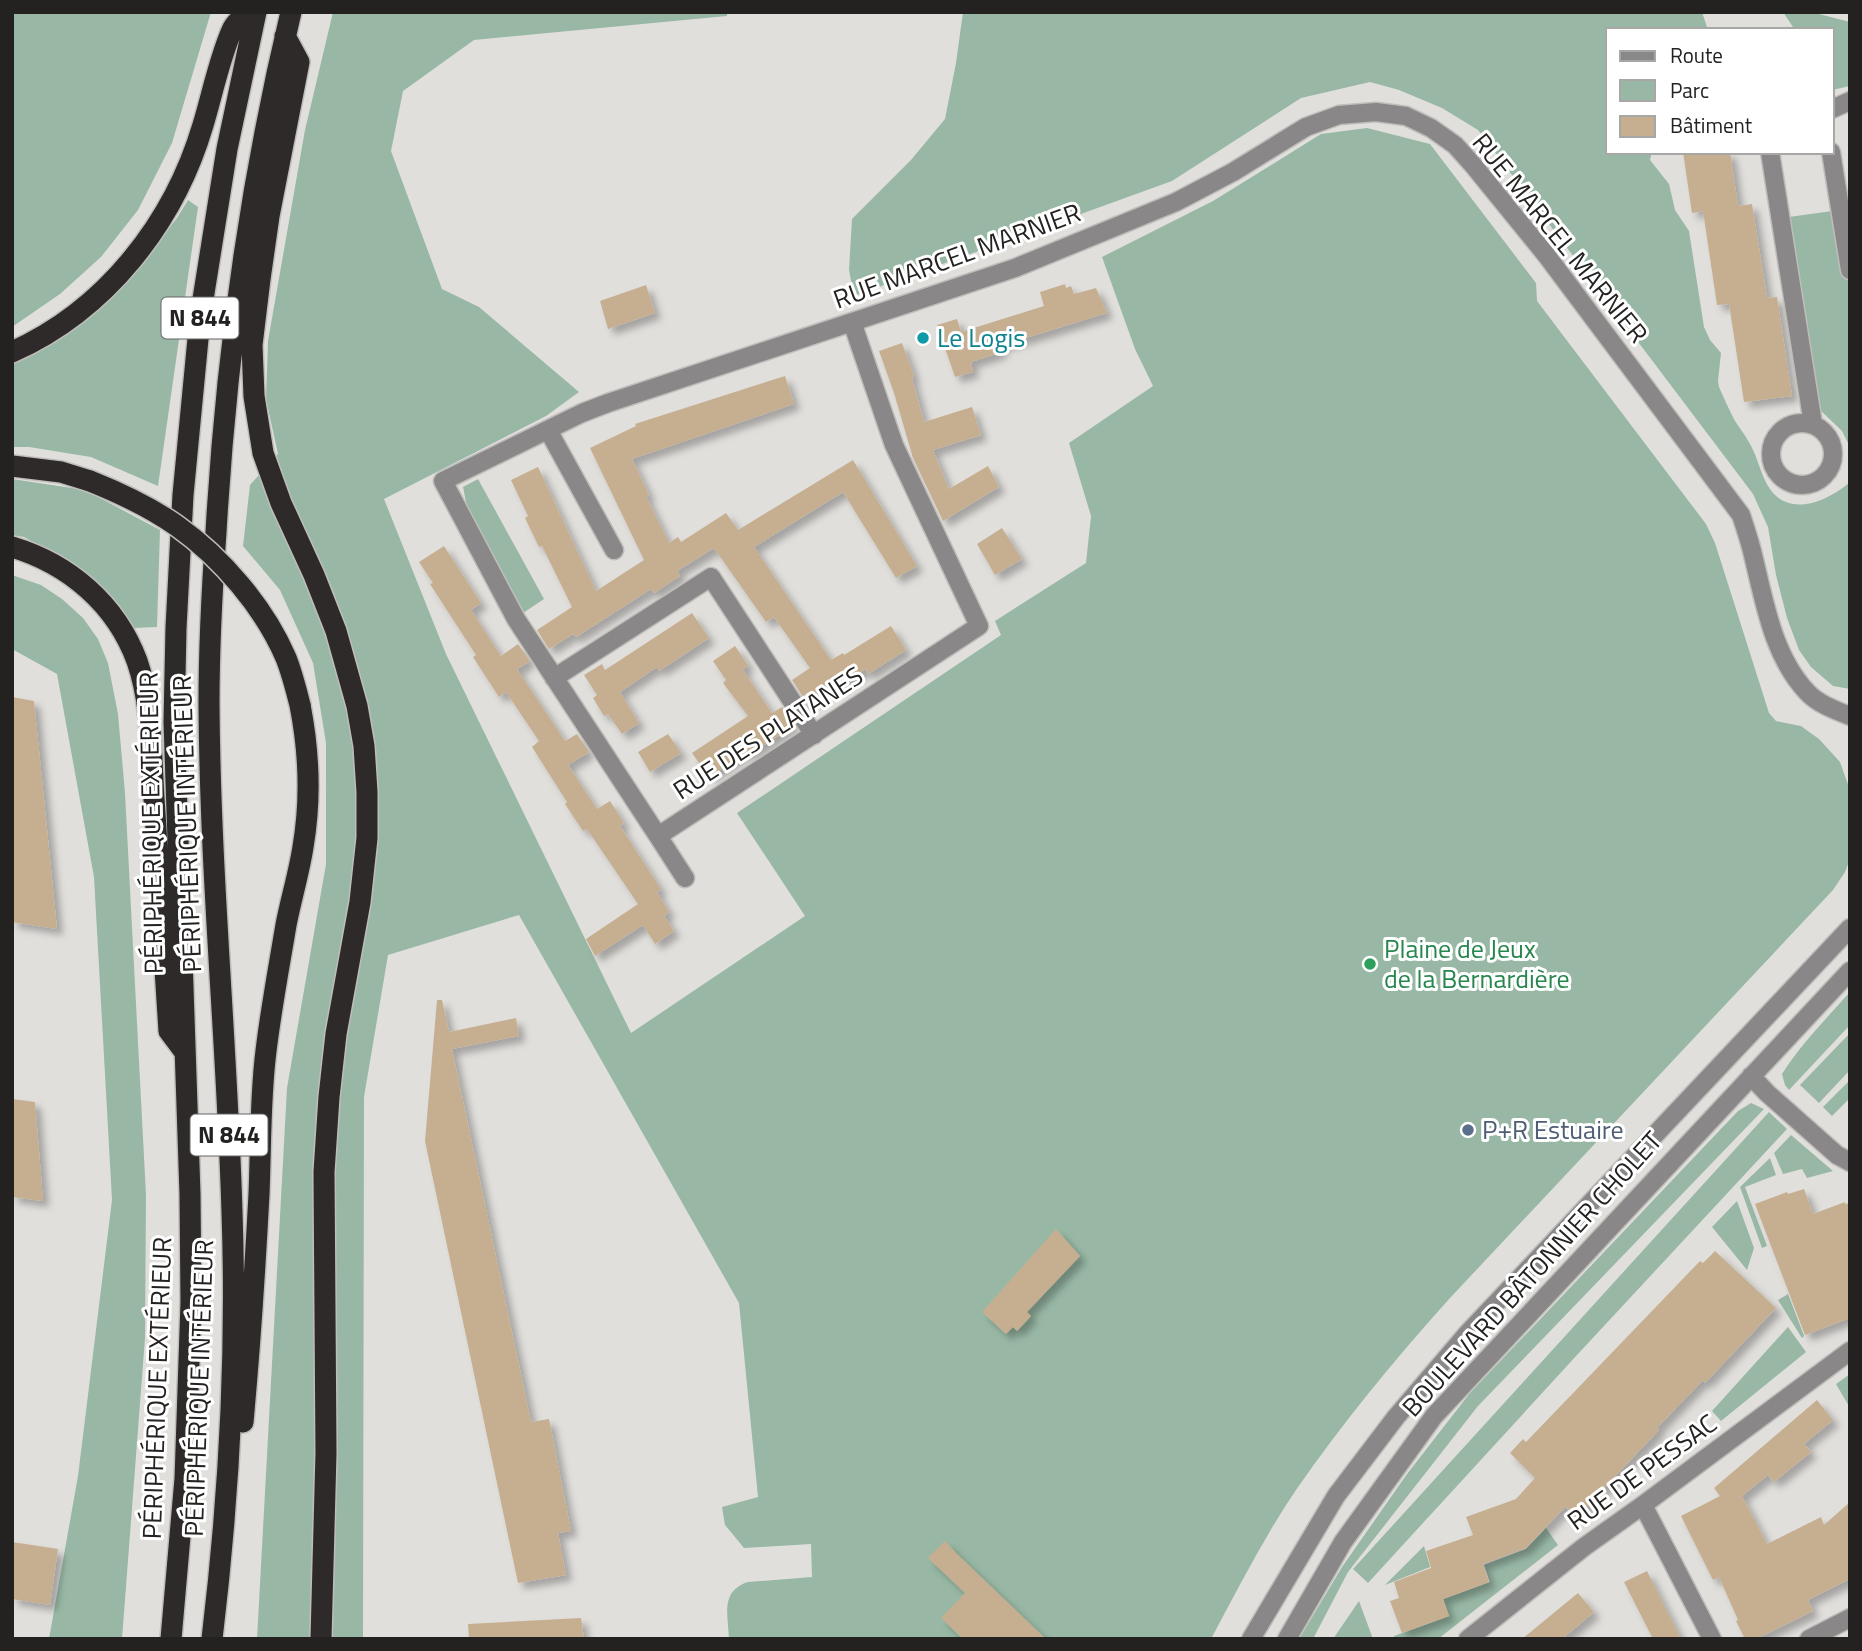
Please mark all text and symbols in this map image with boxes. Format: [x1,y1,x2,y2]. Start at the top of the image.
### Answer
legend [1606,28,1834,154]
text: Route [1670,39,1723,71]
text: Parc [1670,74,1709,106]
text: Bâtiment [1670,109,1753,141]
street label: RUE MARCEL MARNIER [1463,124,1658,351]
street label: RUE MARCEL MARNIER [828,193,1086,318]
road number: N 844 [162,298,238,338]
place label: Le Logis [937,318,1025,357]
marker: Le Logis [915,330,931,346]
street label: RUE DES PLATANES [665,656,871,809]
street label: PÉRIPHÉRIQUE EXTÉRIEUR [128,671,173,975]
street label: PÉRIPHÉRIQUE INTÉRIEUR [162,675,211,973]
place label: Plaine de Jeux de la Bernardière [1384,929,1570,998]
marker: Plaine de Jeux de la Bernardière [1362,956,1378,972]
place label: P+R Estuaire [1482,1110,1624,1149]
road number: N 844 [190,1114,268,1156]
street label: BOULEVARD BÂTONNIER CHOLET [1393,1122,1671,1425]
marker: P+R Estuaire [1460,1122,1476,1138]
street label: PÉRIPHÉRIQUE EXTÉRIEUR [132,1236,181,1540]
street label: PÉRIPHÉRIQUE INTÉRIEUR [174,1239,223,1537]
street label: RUE DE PESSAC [1559,1404,1725,1539]

